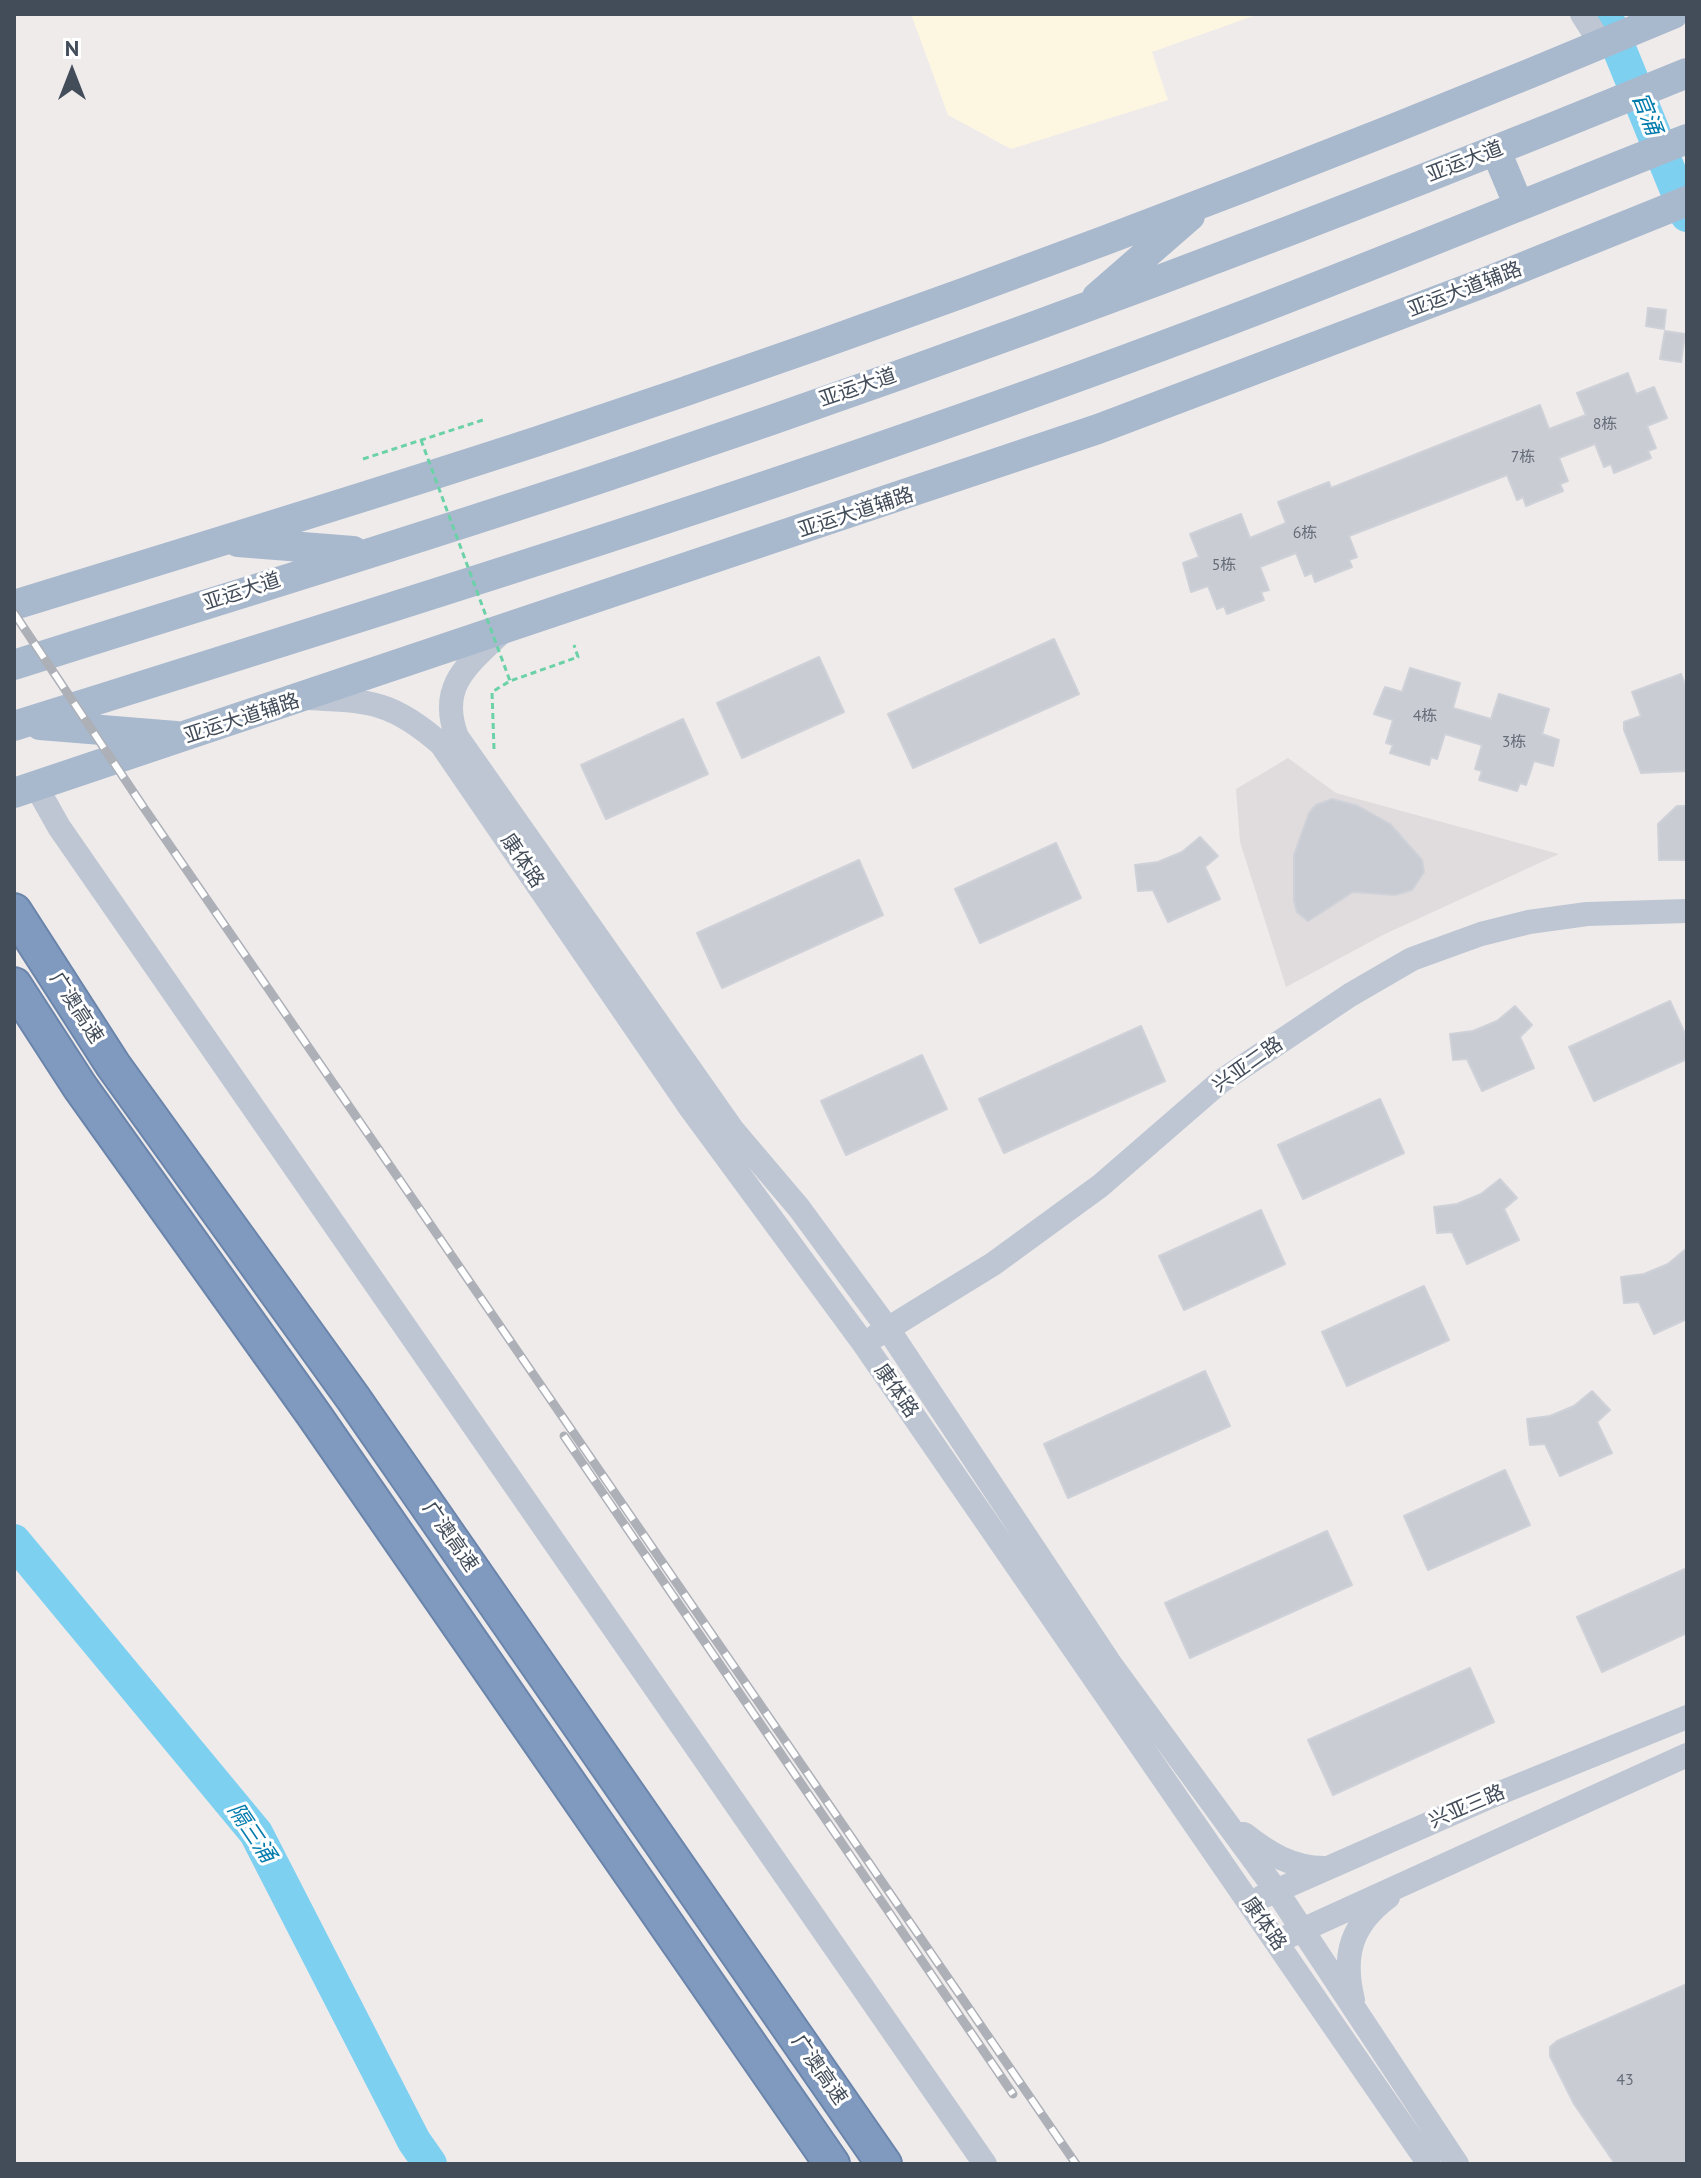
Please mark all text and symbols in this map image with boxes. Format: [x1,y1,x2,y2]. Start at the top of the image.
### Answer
north arrow [32,32,112,112]
text: N [65,34,79,62]
water label: 官涌 [1626,89,1666,139]
street label: 亚运大道 [1423,136,1507,188]
street label: 亚运大道辅路 [1405,257,1525,323]
street label: 亚运大道 [816,364,900,412]
house number: 8栋 [1593,414,1617,434]
house number: 7栋 [1511,447,1535,467]
street label: 亚运大道辅路 [795,483,917,543]
house number: 6栋 [1293,523,1317,543]
house number: 5栋 [1212,555,1236,575]
street label: 亚运大道 [200,568,284,616]
street label: 亚运大道辅路 [181,689,303,749]
house number: 4栋 [1413,706,1437,726]
house number: 3栋 [1502,732,1526,752]
street label: 康体路 [495,829,549,893]
street label: 广澳高速 [44,968,108,1048]
street label: 兴亚二路 [1208,1032,1288,1098]
street label: 康体路 [869,1360,923,1422]
street label: 广澳高速 [417,1497,483,1577]
street label: 兴亚三路 [1425,1780,1509,1834]
water label: 隔三涌 [222,1798,280,1868]
street label: 康体路 [1237,1893,1291,1955]
street label: 广澳高速 [786,2030,852,2110]
house number: 43 [1616,2070,1634,2090]

